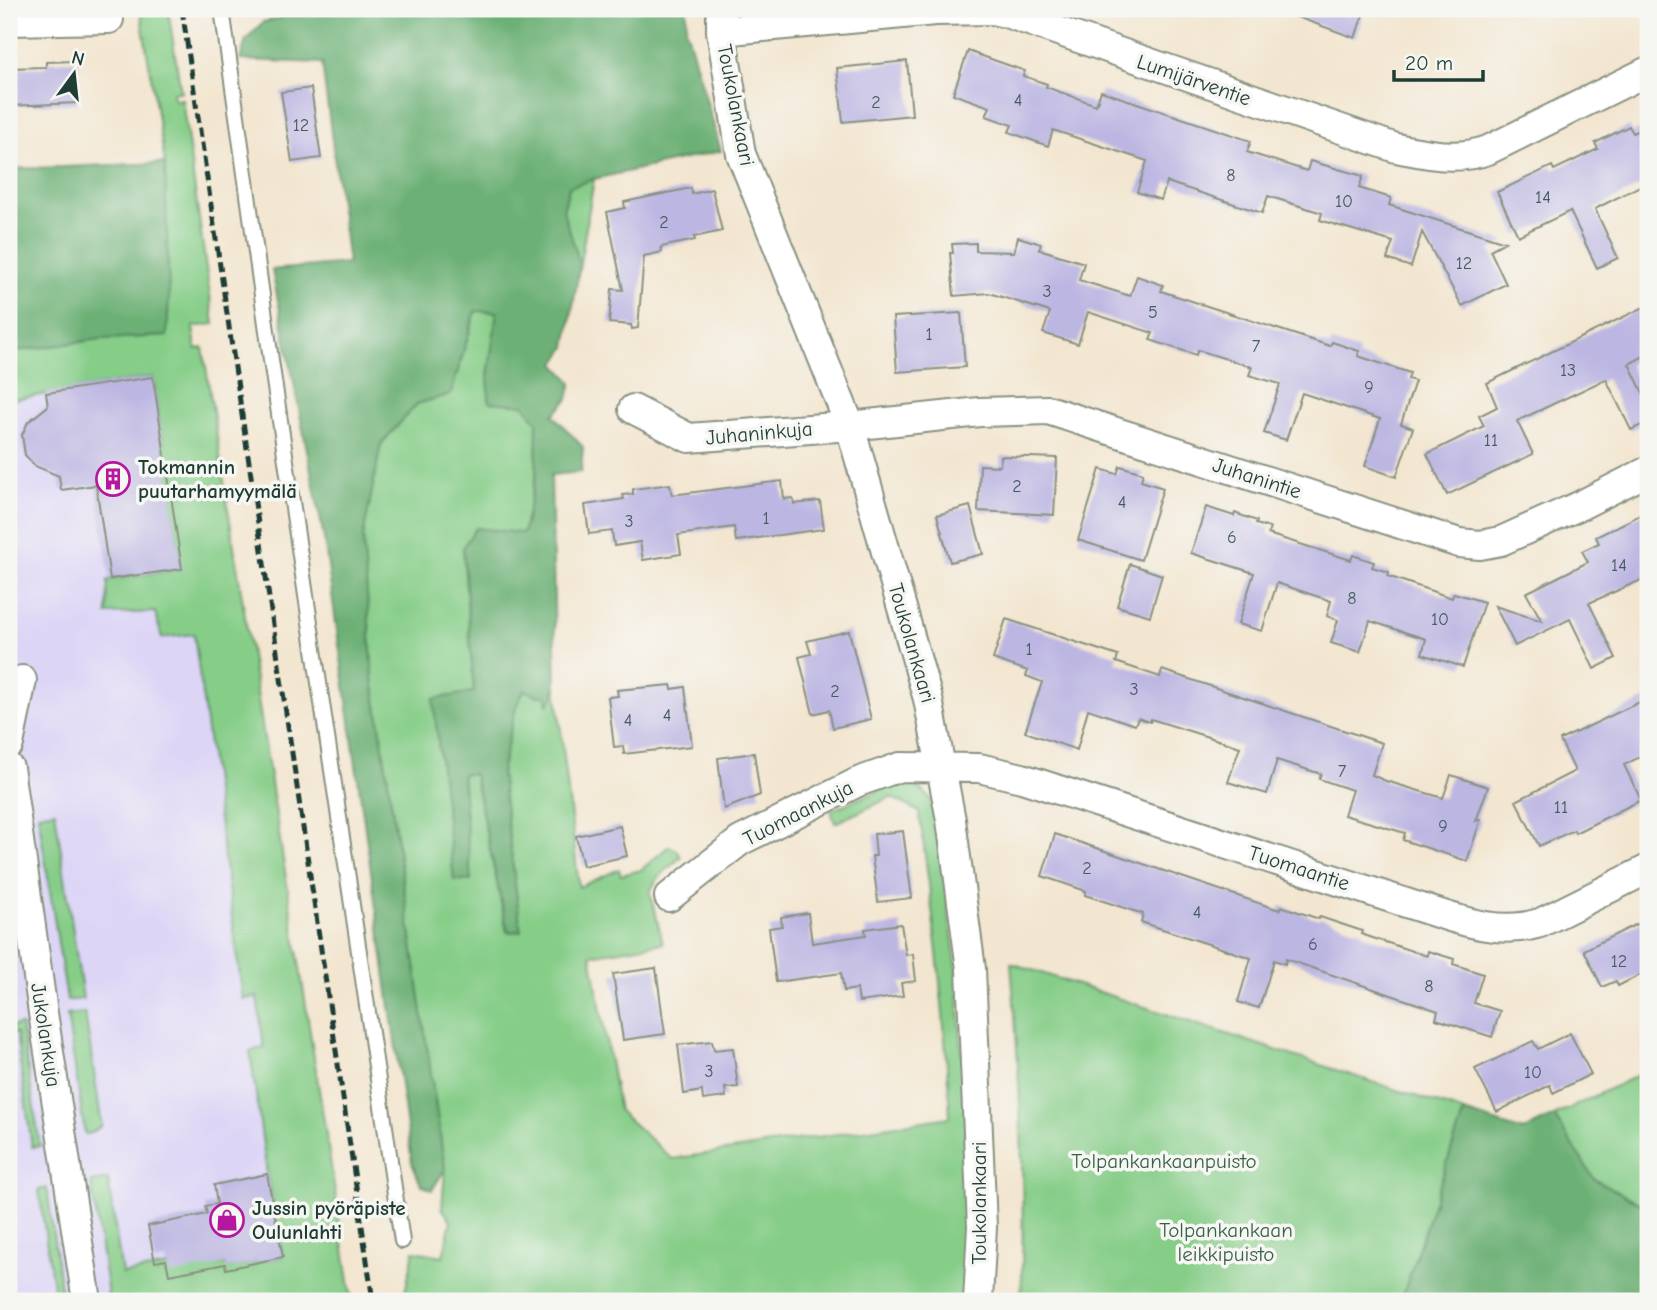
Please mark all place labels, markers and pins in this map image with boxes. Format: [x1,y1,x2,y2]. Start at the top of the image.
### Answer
place label: Tokmannin puutarhamyymälä [138,455,297,503]
building icon: Tokmannin puutarhamyymälä [94,460,132,498]
place label: Jussin pyöräpiste Oulunlahti [252,1196,406,1244]
shop icon: Jussin pyöräpiste Oulunlahti [208,1201,246,1239]

